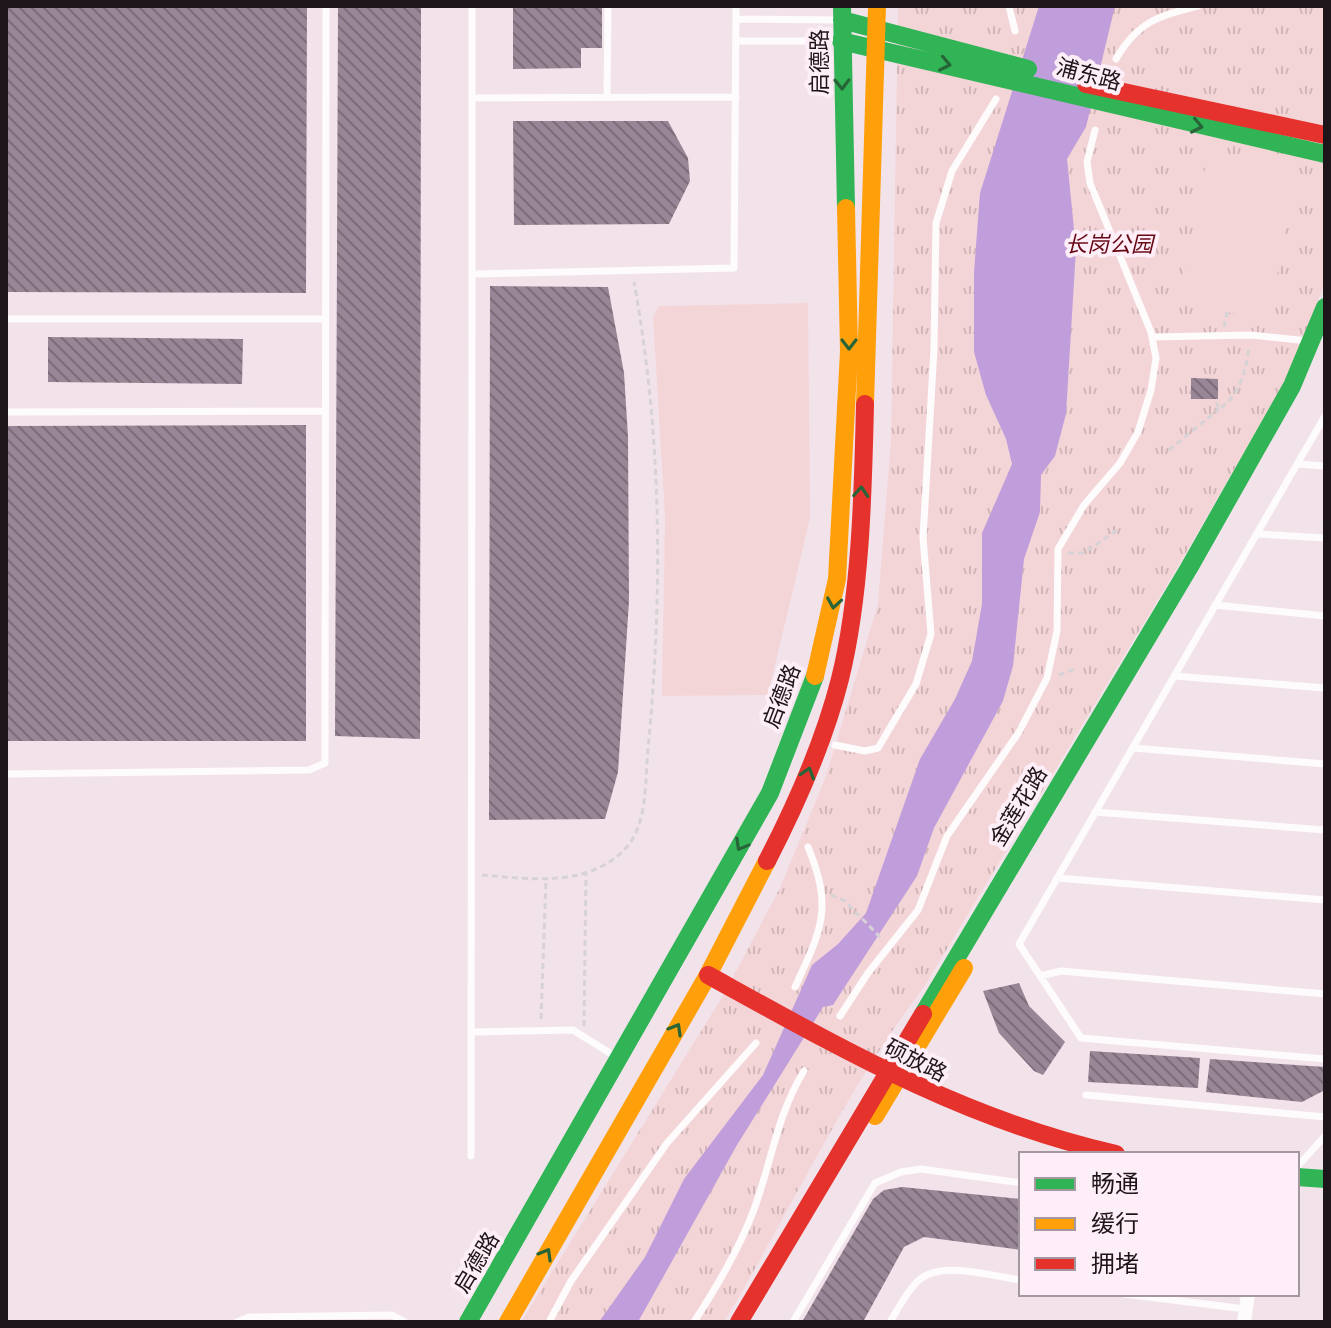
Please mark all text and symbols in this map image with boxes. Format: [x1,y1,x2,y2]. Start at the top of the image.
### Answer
street label: 启德路 [804,29,833,95]
street label: 浦东路 [1053,51,1125,96]
one-way arrow [937,55,951,72]
one-way arrow [834,78,851,91]
one-way arrow [1190,117,1204,134]
park label: 长岗公园 [1065,229,1156,258]
one-way arrow [840,338,858,351]
one-way arrow [852,485,869,498]
one-way arrow [826,596,843,610]
street label: 启德路 [755,660,806,732]
street label: 金莲花路 [982,761,1053,851]
one-way arrow [799,767,815,781]
one-way arrow [735,836,751,851]
one-way arrow [666,1023,682,1038]
street label: 硕放路 [880,1032,952,1087]
legend [1019,1152,1299,1296]
text: 畅通 [1091,1167,1139,1199]
text: 缓行 [1091,1207,1139,1239]
street label: 启德路 [446,1226,505,1298]
text: 拥堵 [1091,1247,1139,1279]
one-way arrow [536,1248,552,1263]

